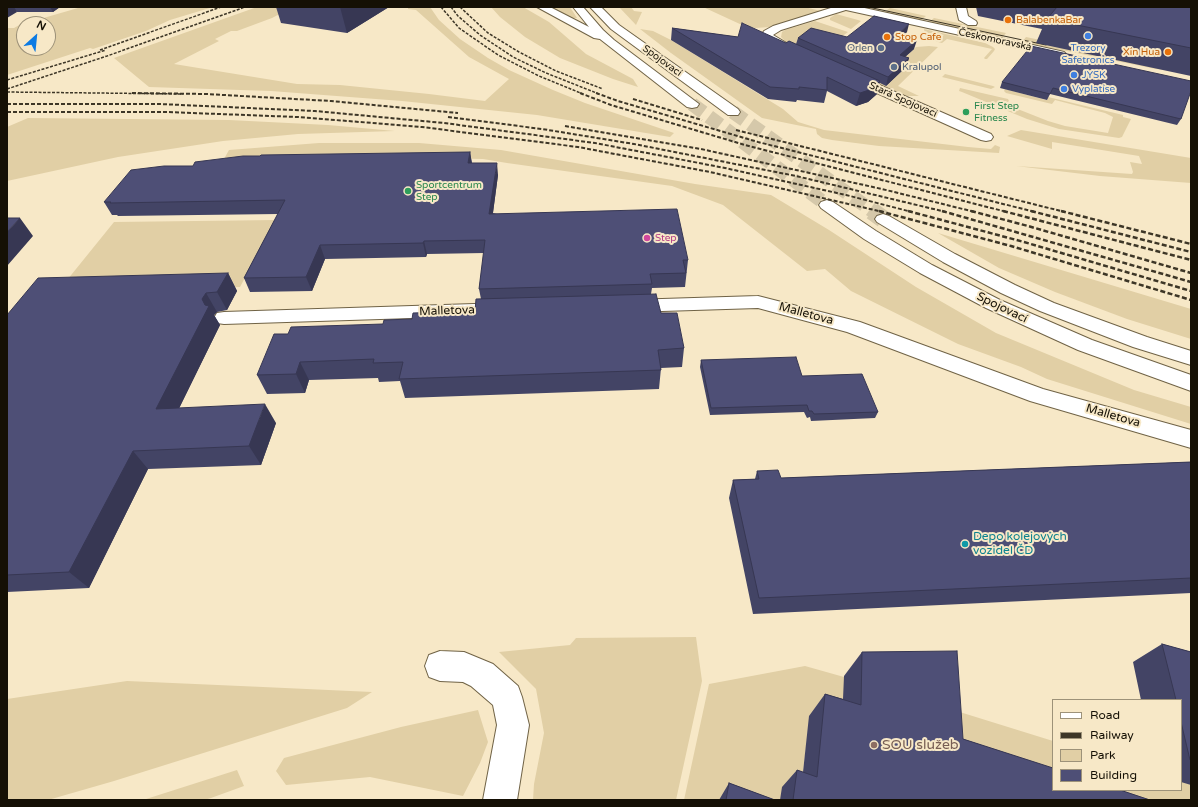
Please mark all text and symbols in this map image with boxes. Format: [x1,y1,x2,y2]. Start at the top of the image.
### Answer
place label: BalabenkaBar [1016,14,1082,26]
marker: BalabenkaBar [1003,15,1013,25]
north arrow [16,16,56,56]
text: N [34,18,48,34]
street label: Českomoravská [957,26,1033,54]
place label: Stop Cafe [895,31,941,43]
marker: Trezory Safetronics [1083,31,1093,41]
marker: Stop Cafe [882,32,892,42]
place label: Orlen [847,42,873,54]
place label: Trezory Safetronics [1061,42,1115,66]
street label: Spojovací [640,43,684,79]
marker: Orlen [876,43,886,53]
place label: Xin Hua [1123,46,1160,58]
marker: Xin Hua [1163,47,1173,57]
place label: Kralupol [902,61,942,73]
marker: Kralupol [889,62,899,72]
place label: JYSK [1082,69,1106,81]
marker: JYSK [1069,70,1079,80]
street label: Stará Spojovací [867,80,939,120]
place label: Vyplatíse [1072,83,1115,95]
marker: Vyplatíse [1059,84,1069,94]
place label: First Step Fitness [974,100,1019,124]
marker: First Step Fitness [961,107,971,117]
place label: Sportcentrum Step [416,179,482,202]
marker: Sportcentrum Step [403,186,413,196]
place label: Step [655,232,677,244]
marker: Step [642,233,652,243]
street label: Spojovací [974,290,1030,326]
street label: Malletova [777,300,835,328]
street label: Malletova [419,303,475,319]
street label: Malletova [1084,401,1142,431]
place label: Depo kolejových vozidel ČD [973,530,1067,558]
marker: Depo kolejových vozidel ČD [960,539,970,549]
legend [1052,699,1182,791]
text: Road [1090,708,1120,722]
text: Railway [1090,728,1134,742]
place label: SOU služeb [882,737,959,753]
marker: SOU služeb [869,740,879,750]
text: Park [1090,748,1116,762]
text: Building [1090,768,1137,782]

